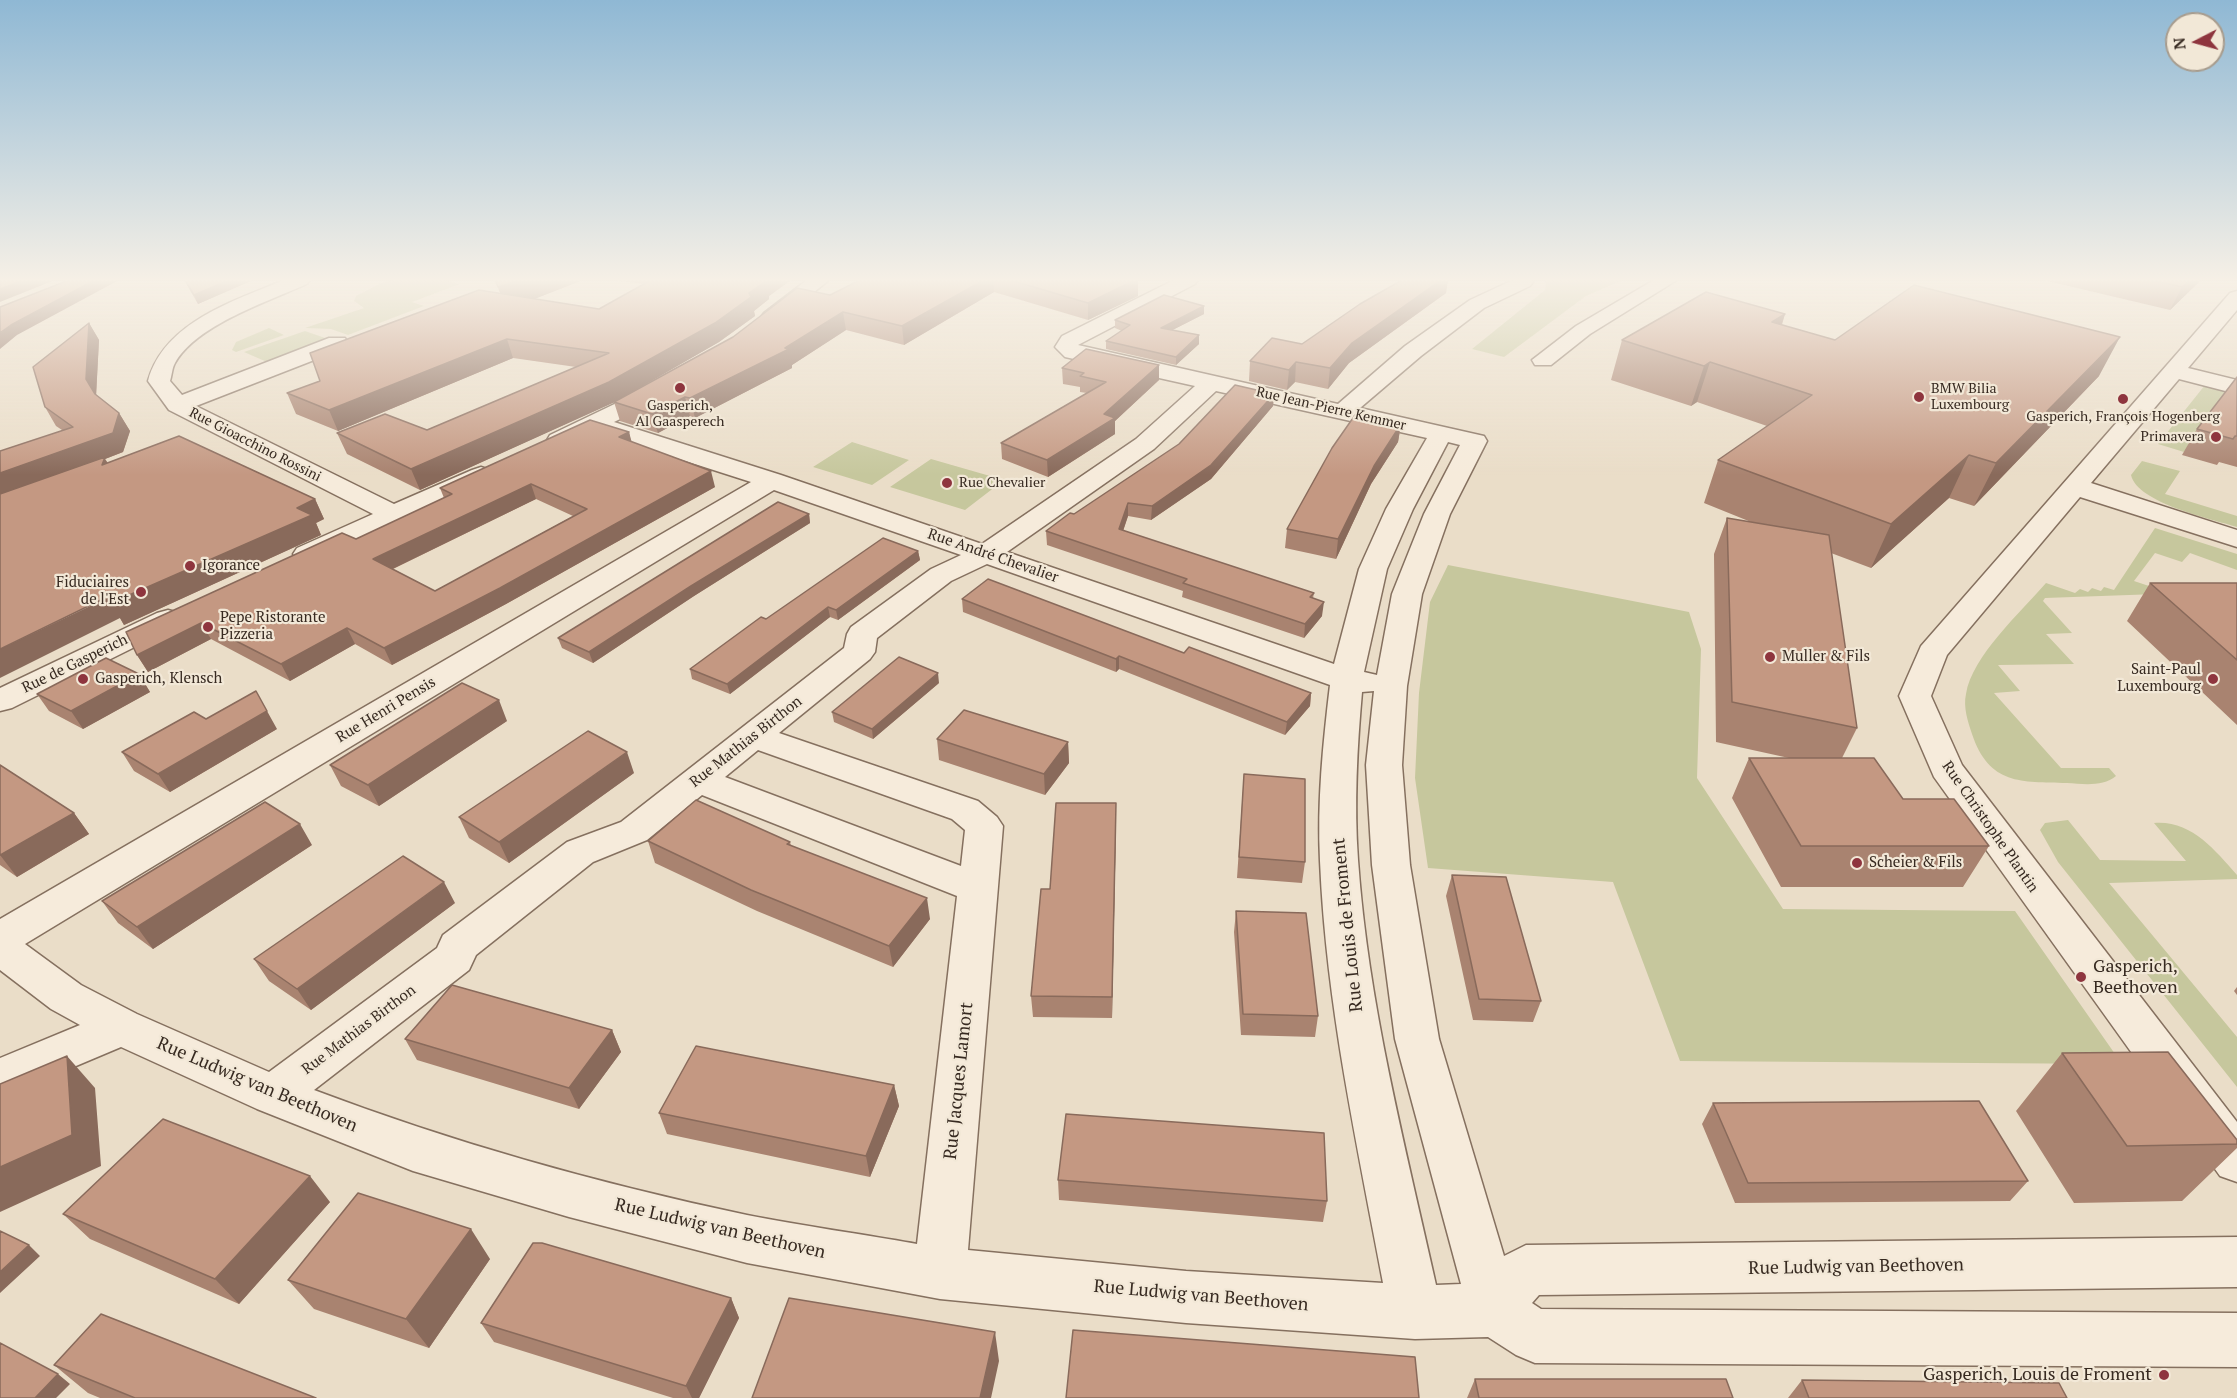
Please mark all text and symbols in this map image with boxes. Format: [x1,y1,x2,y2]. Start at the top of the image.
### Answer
north arrow [2165,12,2225,72]
text: N [2168,36,2191,51]
marker: Gasperich, Al Gaasperech [673,381,687,395]
place label: BMW Bilia Luxembourg [1931,381,2009,413]
street label: Rue Jean-Pierre Kemmer [1254,384,1408,434]
marker: BMW Bilia Luxembourg [1912,390,1926,404]
marker: Gasperich, François Hogenberg [2116,392,2130,406]
place label: Gasperich, Al Gaasperech [635,398,725,430]
street label: Rue Gioacchino Rossini [186,404,324,486]
place label: Gasperich, François Hogenberg [2026,409,2220,425]
place label: Primavera [2141,429,2204,445]
marker: Primavera [2209,430,2223,444]
place label: Rue Chevalier [959,475,1045,491]
marker: Rue Chevalier [940,476,954,490]
street label: Rue André Chevalier [925,525,1061,587]
place label: Igorance [202,557,260,575]
marker: Igorance [183,559,197,573]
place label: Fiduciaires de l'Est [56,574,129,609]
marker: Fiduciaires de l'Est [134,585,148,599]
place label: Pepe Ristorante Pizzeria [220,609,325,644]
marker: Pepe Ristorante Pizzeria [201,620,215,634]
street label: Rue de Gasperich [19,631,131,697]
place label: Muller & Fils [1782,648,1870,666]
marker: Muller & Fils [1763,650,1777,664]
place label: Saint-Paul Luxembourg [2117,661,2201,696]
place label: Gasperich, Klensch [95,670,222,688]
marker: Gasperich, Klensch [76,672,90,686]
marker: Saint-Paul Luxembourg [2206,672,2220,686]
street label: Rue Henri Pensis [333,673,439,747]
street label: Rue Mathias Birthon [686,693,806,791]
street label: Rue Christophe Plantin [1938,758,2042,896]
street label: Rue Louis de Froment [1328,837,1368,1013]
place label: Scheier & Fils [1869,854,1962,872]
marker: Scheier & Fils [1850,856,1864,870]
place label: Gasperich, Beethoven [2093,956,2178,998]
marker: Gasperich, Beethoven [2074,970,2088,984]
street label: Rue Mathias Birthon [299,981,419,1079]
street label: Rue Jacques Lamort [940,1001,978,1161]
street label: Rue Ludwig van Beethoven [154,1033,360,1137]
street label: Rue Ludwig van Beethoven [612,1194,828,1264]
street label: Rue Ludwig van Beethoven [1748,1254,1964,1280]
street label: Rue Ludwig van Beethoven [1093,1276,1309,1316]
place label: Gasperich, Louis de Froment [1923,1364,2152,1386]
marker: Gasperich, Louis de Froment [2157,1368,2171,1382]

